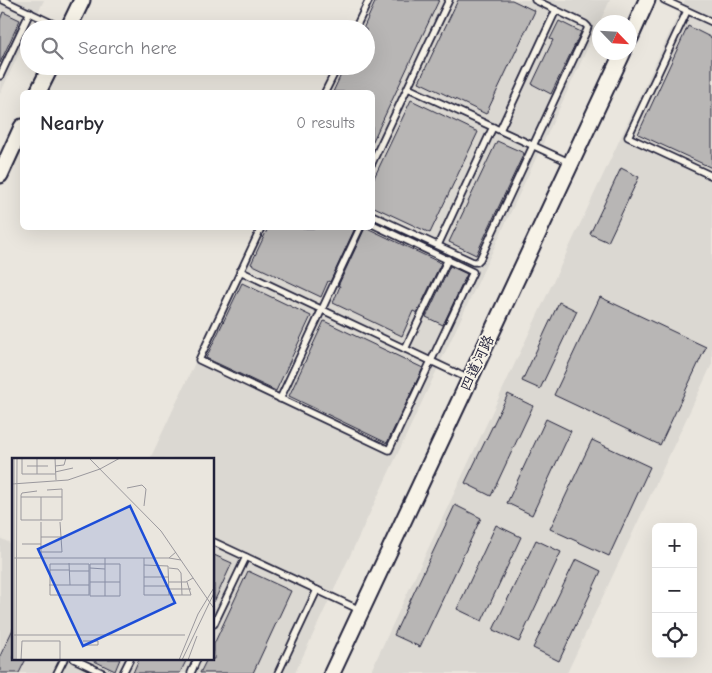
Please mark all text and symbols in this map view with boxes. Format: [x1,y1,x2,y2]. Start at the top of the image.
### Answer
north arrow [592,15,637,60]
search box [20,20,375,75]
icon: search [38,34,66,62]
text: Search here [78,37,177,59]
text: Nearby [40,111,104,135]
text: 0 results [296,114,355,132]
street label: 四道河路 [456,332,498,394]
inset map [12,458,215,660]
map controls [652,523,697,658]
button: + [652,523,697,568]
button: − [652,568,697,613]
button: locate [652,613,697,658]

